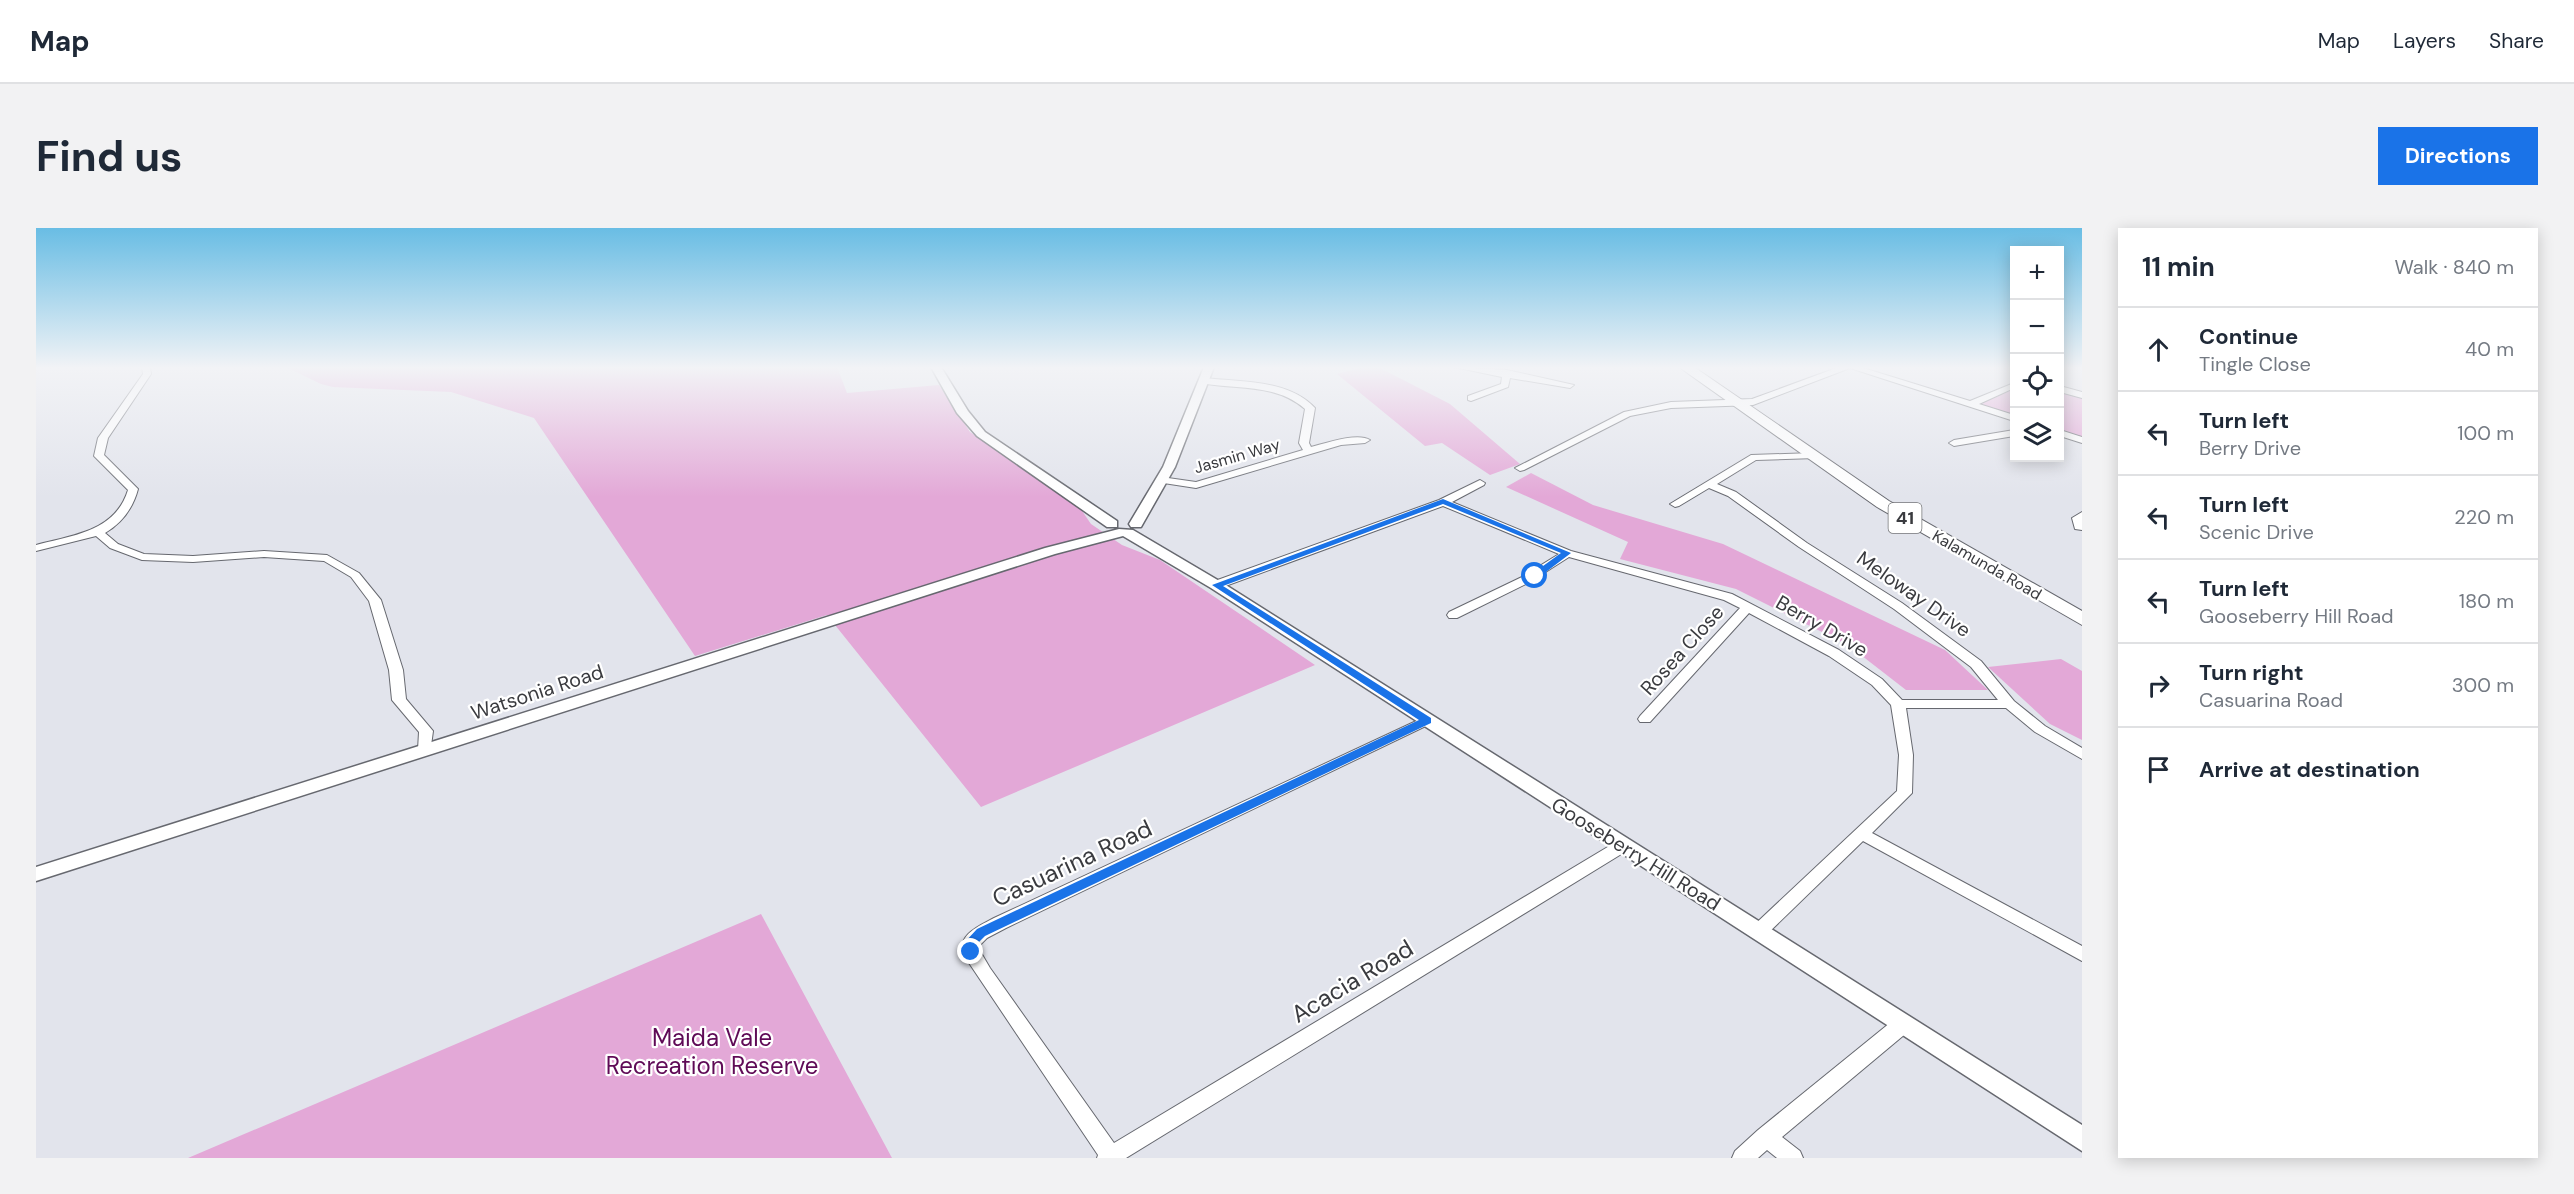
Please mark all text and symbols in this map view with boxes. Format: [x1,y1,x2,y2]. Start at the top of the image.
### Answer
text: Map [30,23,90,60]
text: Map [2318,27,2360,55]
text: Layers [2393,27,2456,55]
text: Share [2489,27,2544,55]
button: Directions [2378,127,2538,185]
text: Find us [36,129,182,184]
map controls [2010,246,2064,462]
button: + [2010,246,2064,300]
text: 11 min [2142,250,2215,284]
text: Walk · 840 m [2394,254,2514,280]
button: − [2010,300,2064,354]
text: Continue [2199,322,2298,351]
icon: ahead [2142,333,2175,366]
text: 40 m [2465,336,2514,362]
text: Tingle Close [2199,351,2311,377]
button: locate [2010,354,2064,408]
text: Turn left [2199,406,2289,435]
button: layers [2010,408,2064,462]
icon: left [2142,417,2175,450]
text: 100 m [2457,420,2514,446]
street label: Jasmin Way [1192,434,1282,478]
text: Berry Drive [2199,435,2301,461]
text: Turn left [2199,490,2289,519]
icon: left [2142,501,2175,534]
road number: 41 [1888,503,1922,533]
text: 220 m [2454,504,2514,530]
text: Scenic Drive [2199,519,2314,545]
street label: Kalamunda Road [1929,525,2045,605]
street label: Meloway Drive [1852,545,1976,643]
route start [1521,562,1547,588]
text: Turn left [2199,574,2289,603]
icon: left [2142,585,2175,618]
text: 180 m [2459,588,2514,614]
street label: Berry Drive [1771,589,1873,663]
street label: Rosea Close [1635,599,1729,701]
text: Gooseberry Hill Road [2199,603,2394,629]
street label: Watsonia Road [467,658,607,726]
text: Turn right [2199,658,2304,687]
icon: right [2142,669,2175,702]
text: 300 m [2452,672,2514,698]
text: Casuarina Road [2199,687,2343,713]
icon: arrive [2142,753,2175,786]
text: Arrive at destination [2199,755,2420,784]
street label: Gooseberry Hill Road [1547,791,1725,917]
street label: Casuarina Road [987,812,1157,914]
street label: Acacia Road [1285,932,1419,1030]
route end [957,938,983,964]
park label: Maida Vale Recreation Reserve [606,1022,818,1081]

